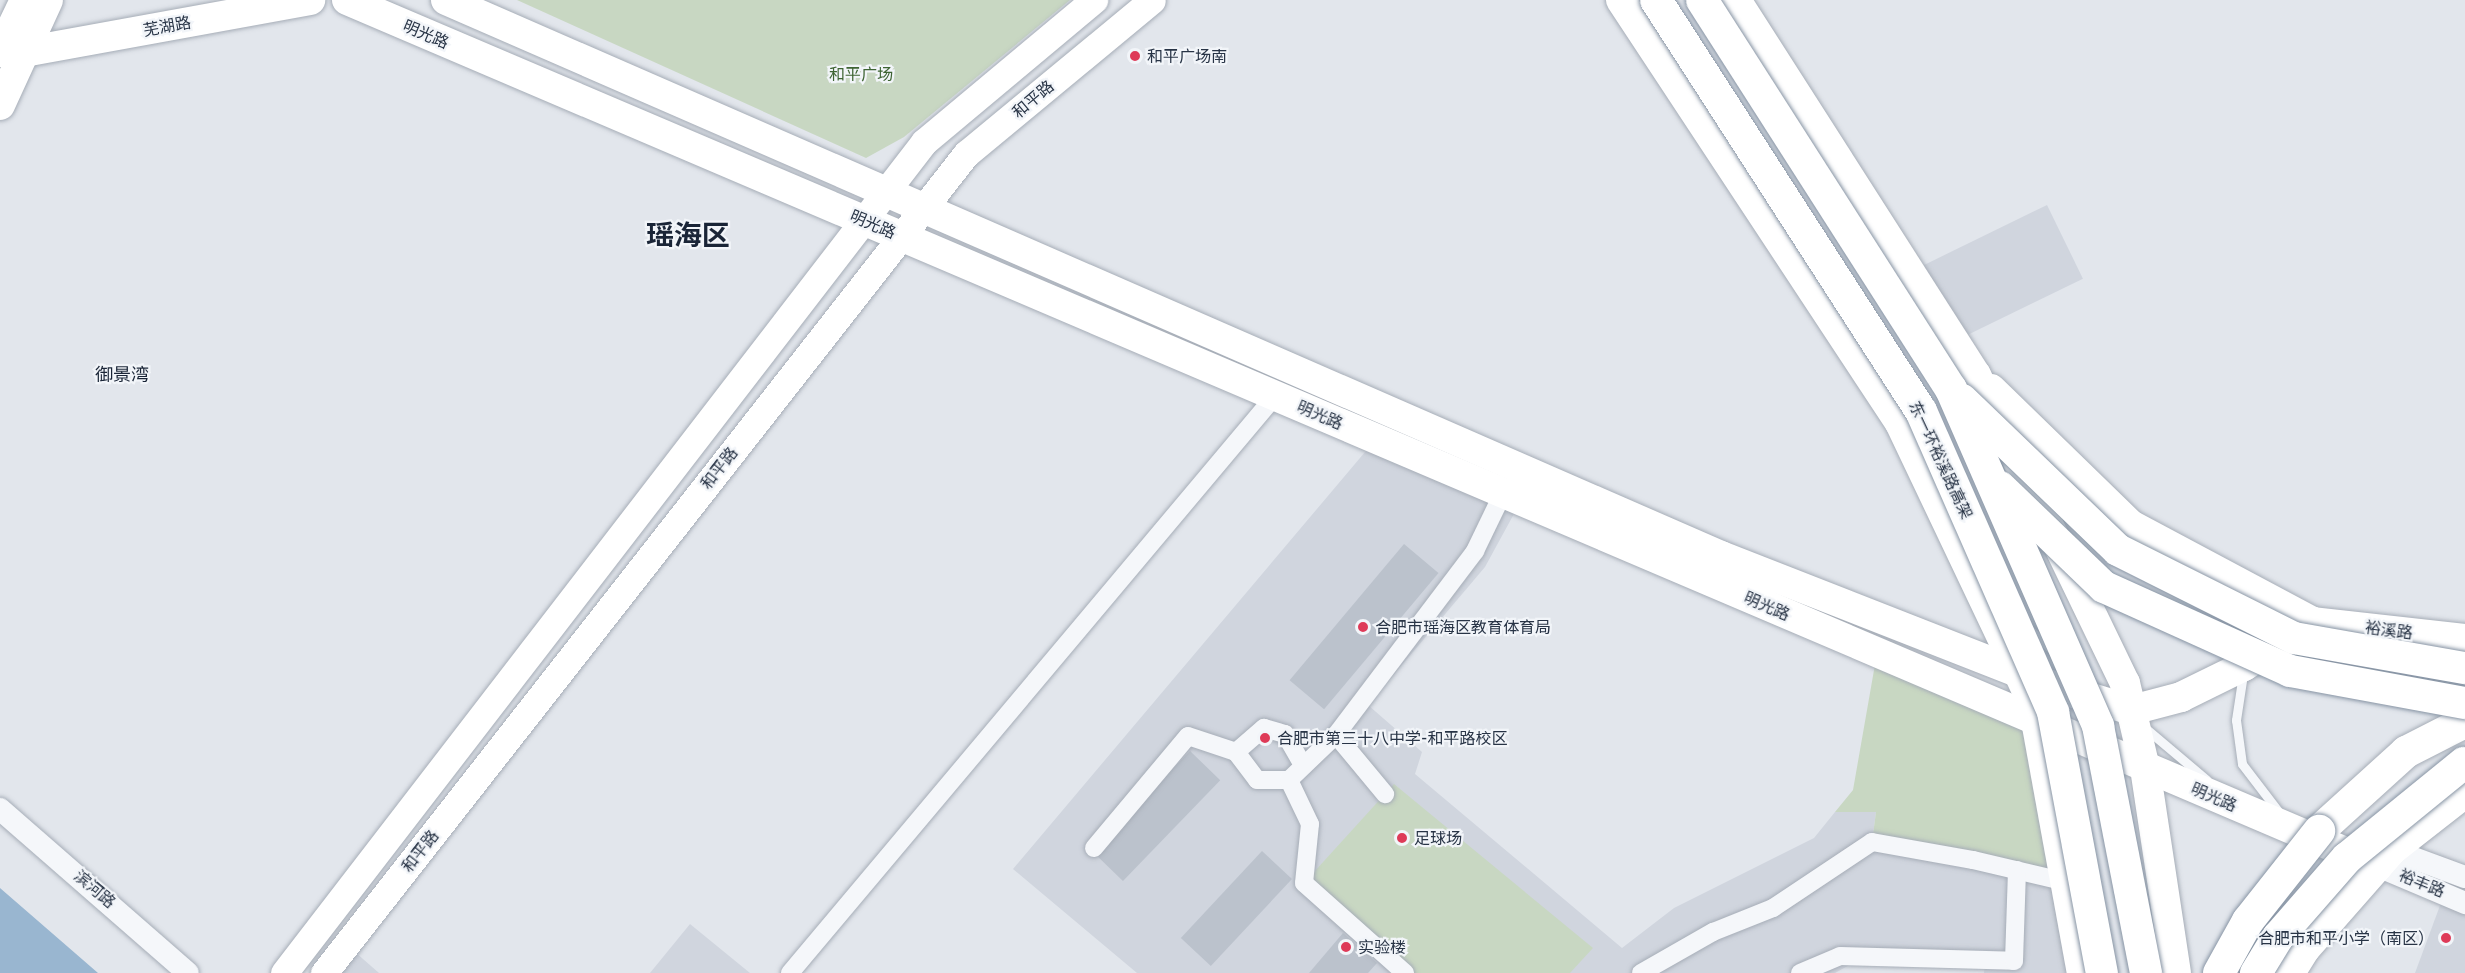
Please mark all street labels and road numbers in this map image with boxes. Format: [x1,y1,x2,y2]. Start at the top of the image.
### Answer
street label: 芜湖路 [142,12,192,40]
street label: 明光路 [400,16,452,52]
street label: 和平路 [1008,76,1058,122]
street label: 明光路 [847,206,899,242]
street label: 明光路 [1294,397,1346,433]
street label: 东一环裕溪路高架 [1905,398,1977,522]
street label: 和平路 [697,443,741,493]
street label: 明光路 [1741,588,1793,624]
street label: 裕溪路 [2364,618,2414,642]
street label: 明光路 [2188,779,2240,815]
street label: 和平路 [398,826,442,876]
street label: 裕丰路 [2396,865,2448,901]
street label: 滨河路 [70,866,120,912]

